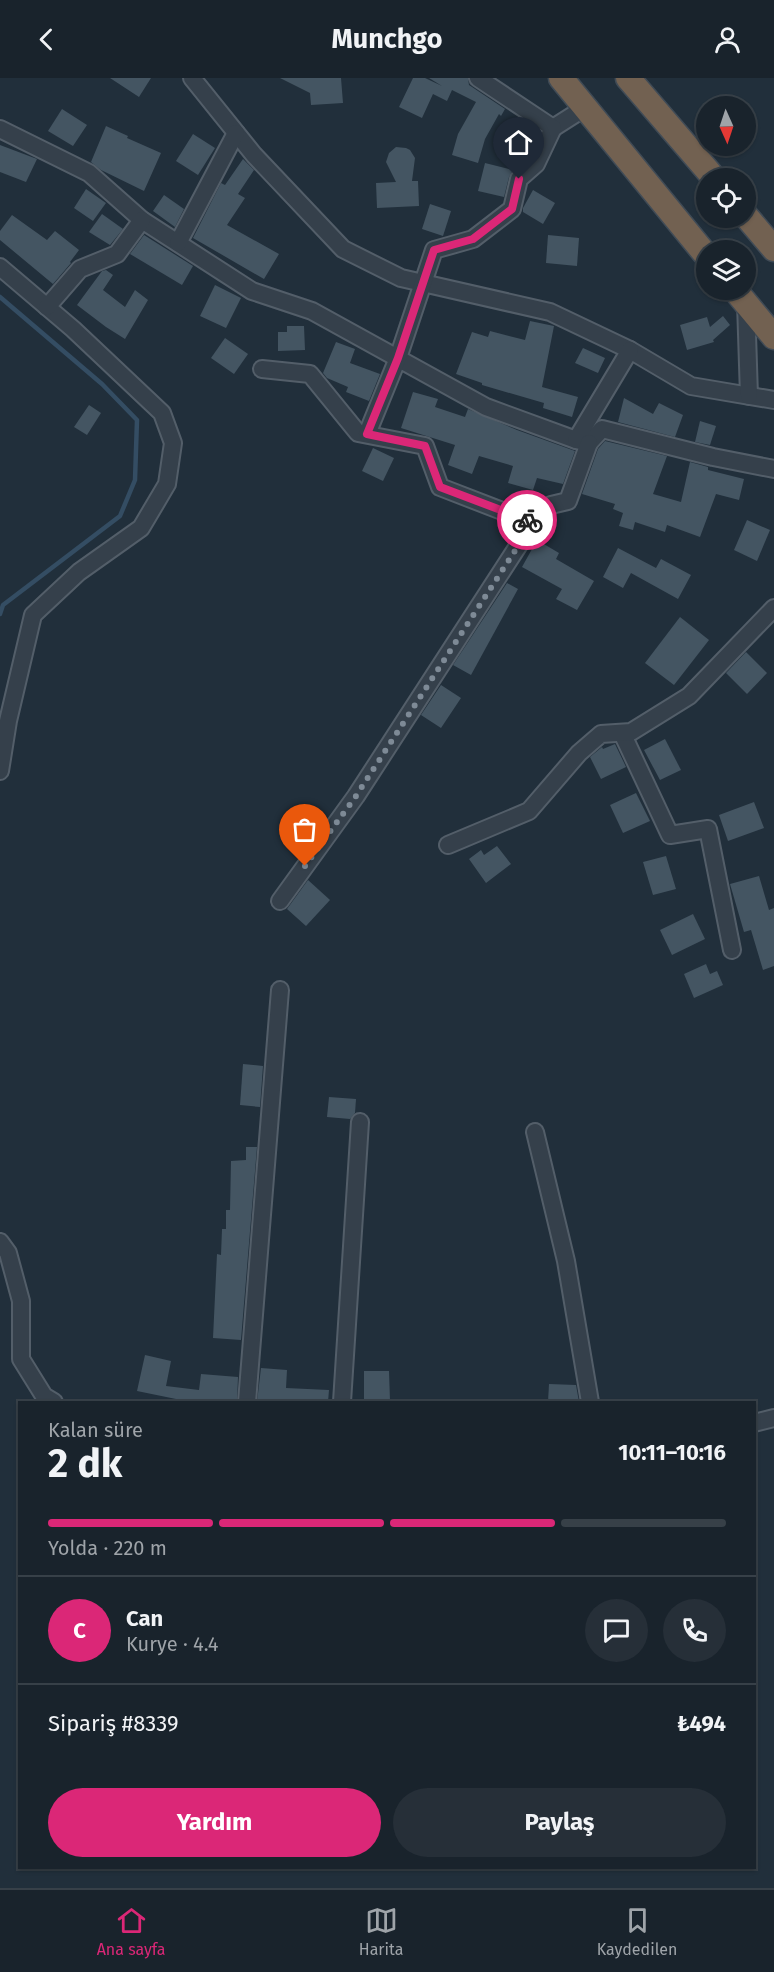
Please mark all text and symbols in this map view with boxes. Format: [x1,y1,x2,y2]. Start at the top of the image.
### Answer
icon: back [30,23,63,56]
text: Munchgo [332,23,442,55]
icon: person [711,23,744,56]
north arrow [696,96,756,156]
map controls [696,96,756,300]
pin [493,117,544,179]
icon: home [502,126,535,159]
button: locate [696,168,756,228]
button: layers [696,240,756,300]
courier [497,490,557,550]
icon: bike [511,504,544,537]
pin [279,804,330,866]
icon: bag [288,813,321,846]
text: Kalan süre [48,1418,143,1442]
text: 10:11–10:16 [618,1439,726,1466]
text: 2 dk [48,1441,122,1487]
text: Yolda · 220 m [48,1536,167,1560]
button: chat [585,1599,648,1662]
button: phone [663,1599,726,1662]
text: Can [126,1605,163,1632]
text: C [73,1617,86,1644]
text: Kurye · 4.4 [126,1632,218,1656]
text: Sipariş #8339 [48,1710,179,1737]
text: ₺494 [677,1710,726,1737]
button: Yardım [48,1788,381,1857]
button: Paylaş [393,1788,726,1857]
tab: Ana sayfa [97,1904,166,1959]
tab: Harita [359,1904,403,1959]
tab: Kaydedilen [597,1904,677,1959]

